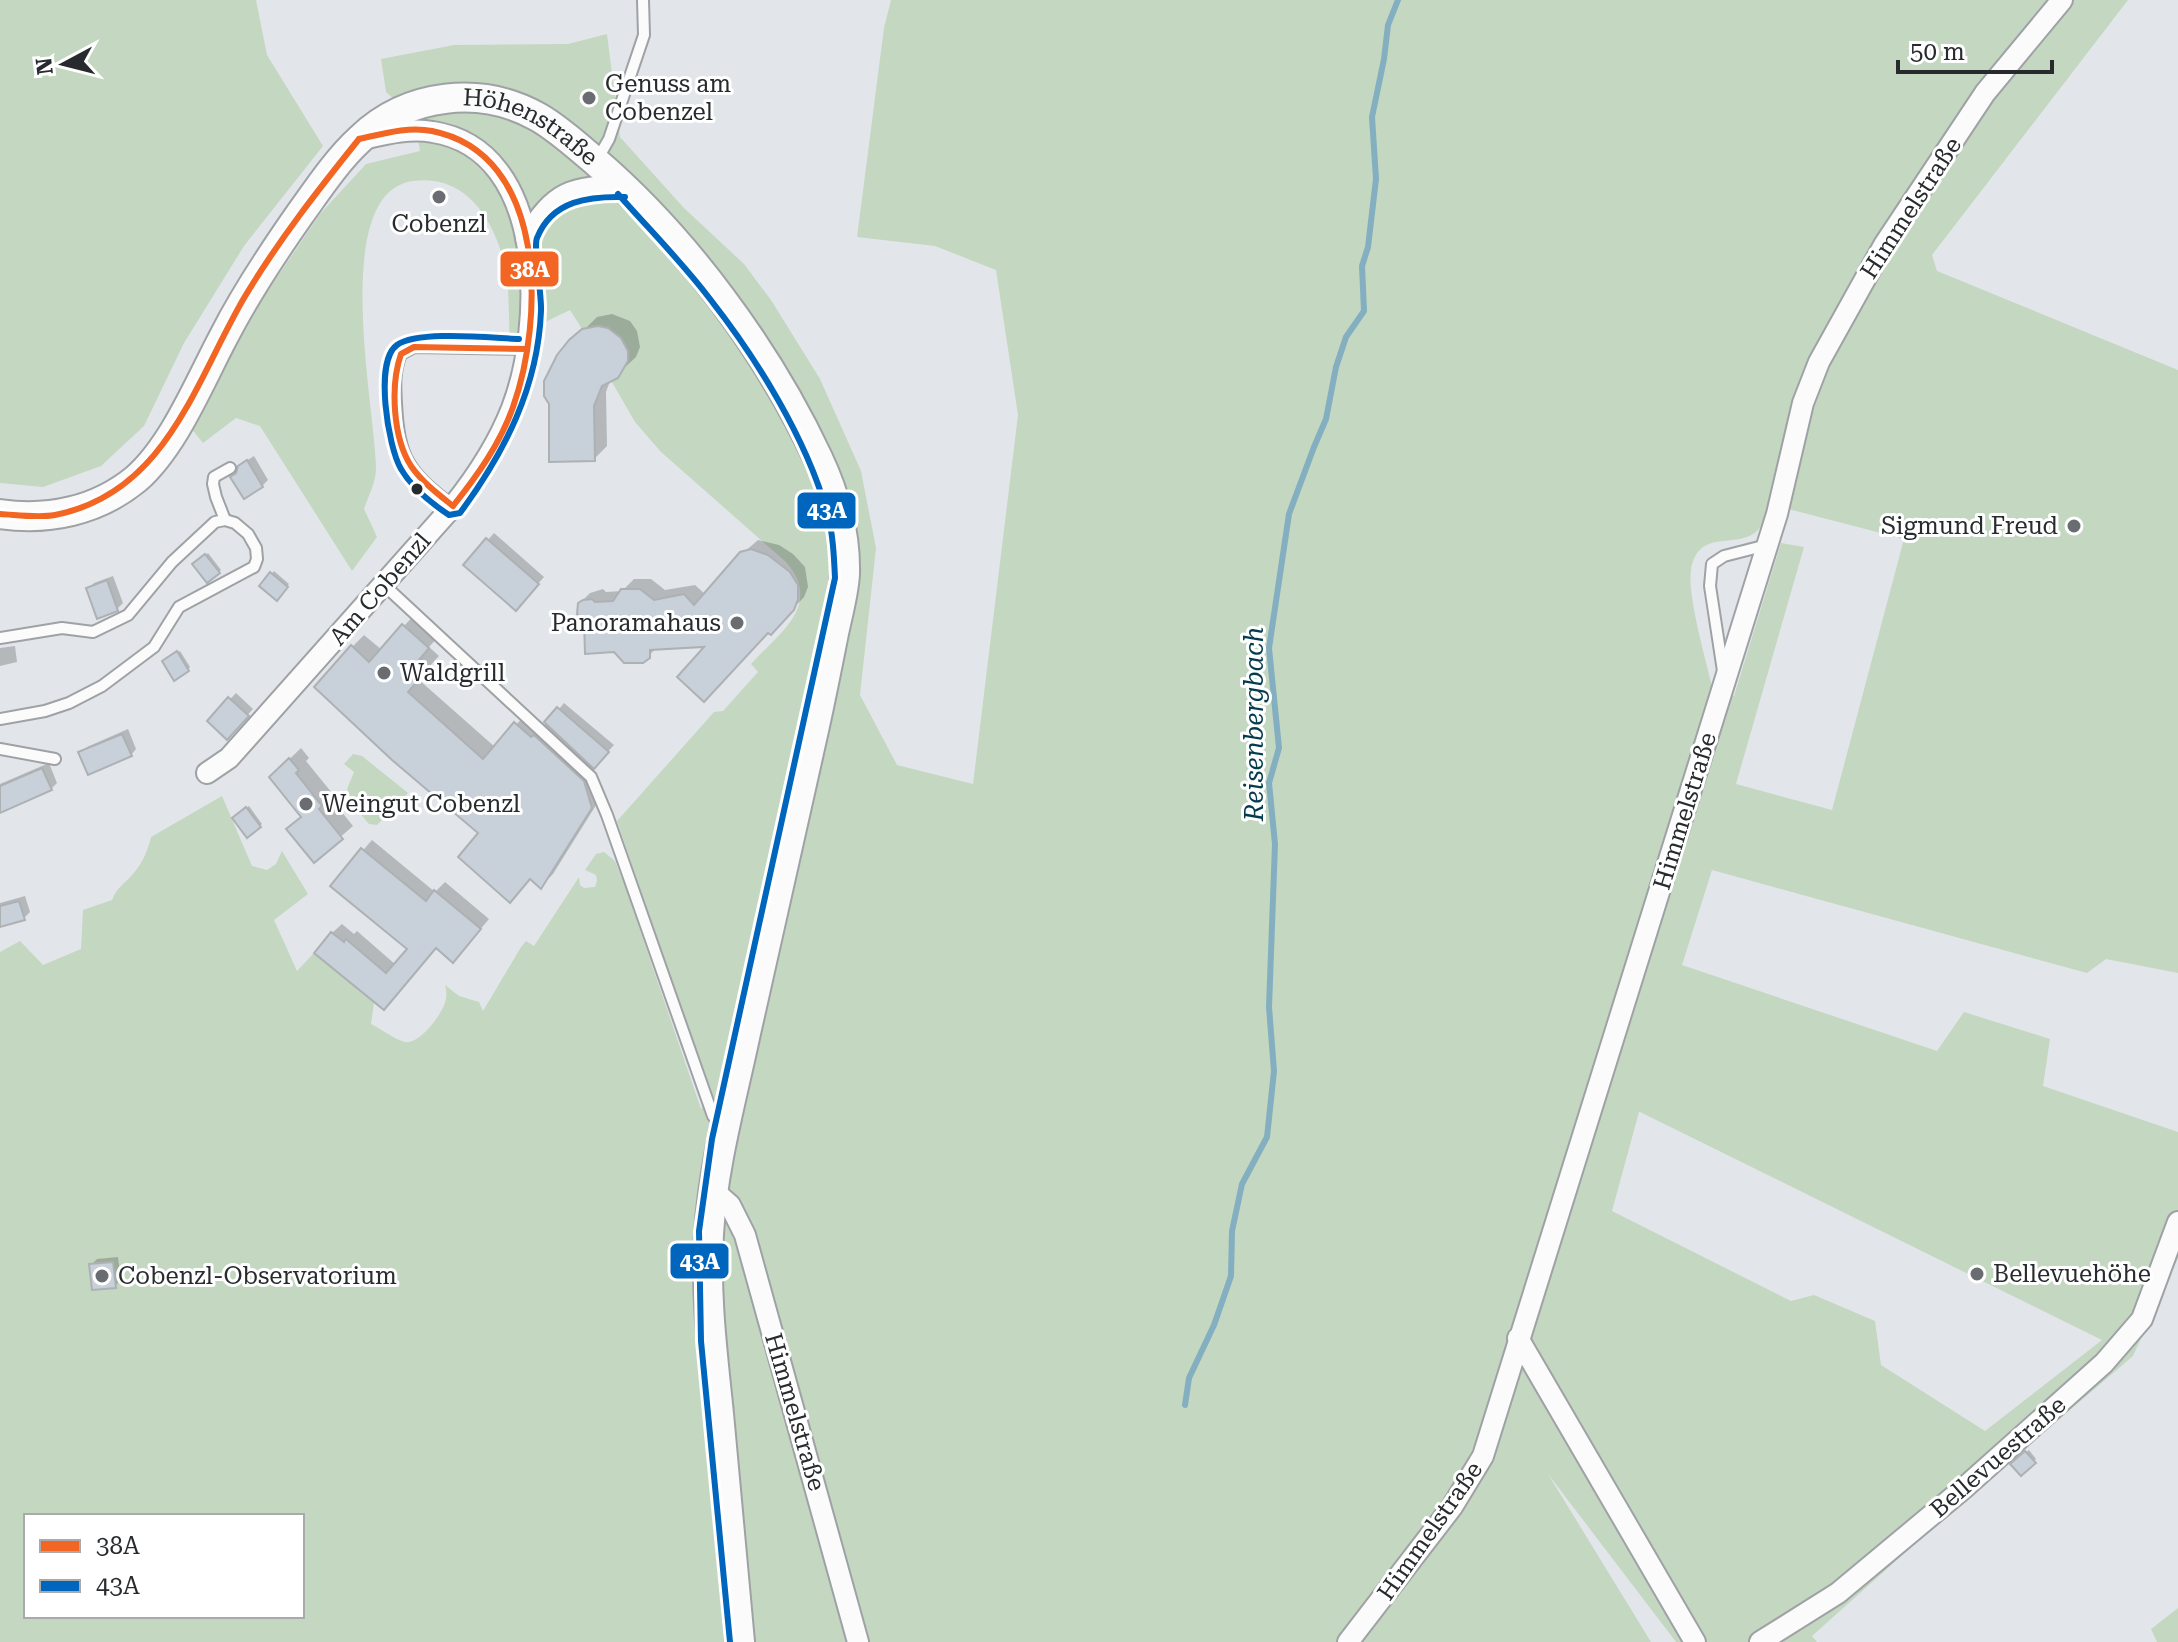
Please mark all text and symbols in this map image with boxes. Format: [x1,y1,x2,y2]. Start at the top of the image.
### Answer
north arrow [24,24,104,104]
scale bar [1898,24,2052,74]
text: 50 m [1910,38,1965,66]
text: N [31,56,58,76]
place label: Genuss am Cobenzel [605,70,731,126]
street label: Höhenstraße [462,83,604,171]
marker: Genuss am Cobenzel [580,89,598,107]
street label: Himmelstraße [1855,132,1967,284]
marker: Cobenzl [430,188,448,206]
place label: Cobenzl [392,210,486,238]
line badge: 38A [499,250,560,288]
text: 38A [510,257,550,282]
unlabelled marker [409,481,425,497]
line badge: 43A [796,491,857,530]
text: 43A [807,498,847,523]
place label: Sigmund Freud [1881,512,2058,540]
marker: Sigmund Freud [2065,517,2083,535]
street label: Am Cobenzl [324,527,436,651]
place label: Panoramahaus [551,609,721,637]
marker: Panoramahaus [728,614,746,632]
water label: Reisenbergbach [1239,627,1269,822]
place label: Waldgrill [400,659,505,687]
marker: Waldgrill [375,664,393,682]
street label: Himmelstraße [1648,729,1722,893]
place label: Weingut Cobenzl [322,790,520,818]
marker: Weingut Cobenzl [297,795,315,813]
line badge: 43A [669,1242,730,1280]
text: 43A [680,1249,720,1274]
place label: Bellevuehöhe [1993,1260,2151,1288]
place label: Cobenzl-Observatorium [118,1262,397,1290]
marker: Bellevuehöhe [1968,1265,1986,1283]
marker: Cobenzl-Observatorium [93,1267,111,1285]
street label: Himmelstraße [759,1330,831,1494]
street label: Bellevuestraße [1925,1391,2071,1523]
street label: Himmelstraße [1372,1456,1488,1606]
legend [24,1514,304,1618]
text: 38A [96,1532,140,1560]
text: 43A [96,1572,140,1600]

